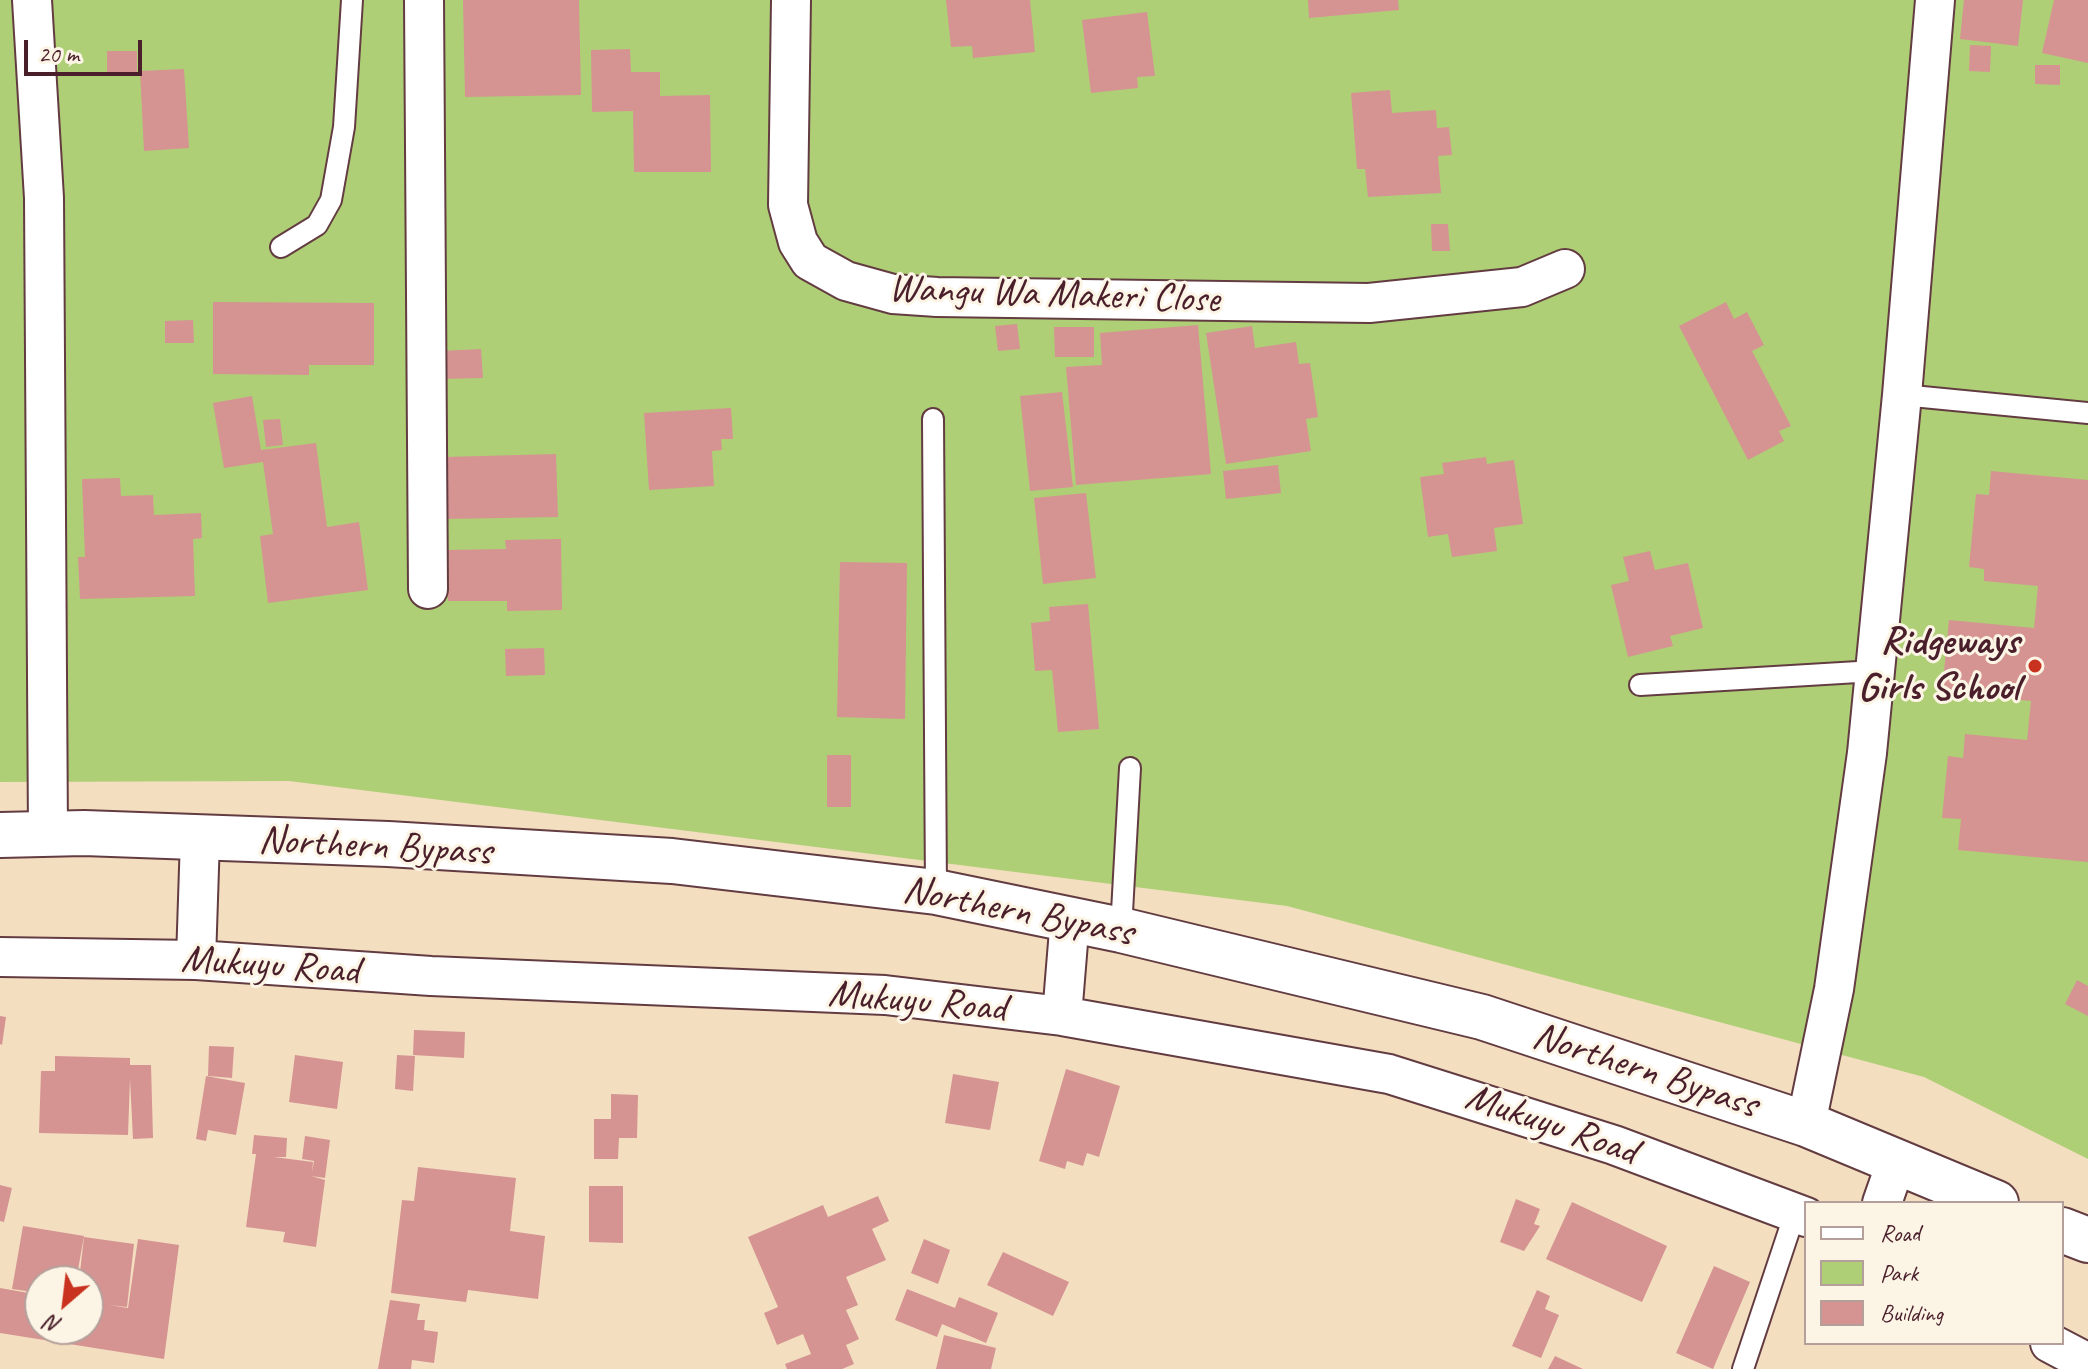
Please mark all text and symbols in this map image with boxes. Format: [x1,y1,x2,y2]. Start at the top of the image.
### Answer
scale bar [28,24,146,74]
text: 20 m [38,39,79,69]
street label: Wangu Wa Makeri Close [888,265,1220,325]
place label: Ridgeways Girls School [1858,619,2019,713]
marker: Ridgeways Girls School [2026,657,2044,675]
street label: Northern Bypass [257,817,493,877]
street label: Northern Bypass [899,866,1137,958]
street label: Mukuyu Road [180,936,360,996]
street label: Mukuyu Road [826,970,1008,1034]
street label: Northern Bypass [1527,1012,1763,1130]
street label: Mukuyu Road [1459,1073,1643,1177]
legend [1804,1201,2064,1345]
text: Road [1880,1218,1920,1248]
text: Park [1880,1258,1918,1288]
north arrow [24,1265,104,1345]
text: Building [1880,1298,1943,1328]
text: N [41,1309,66,1340]

